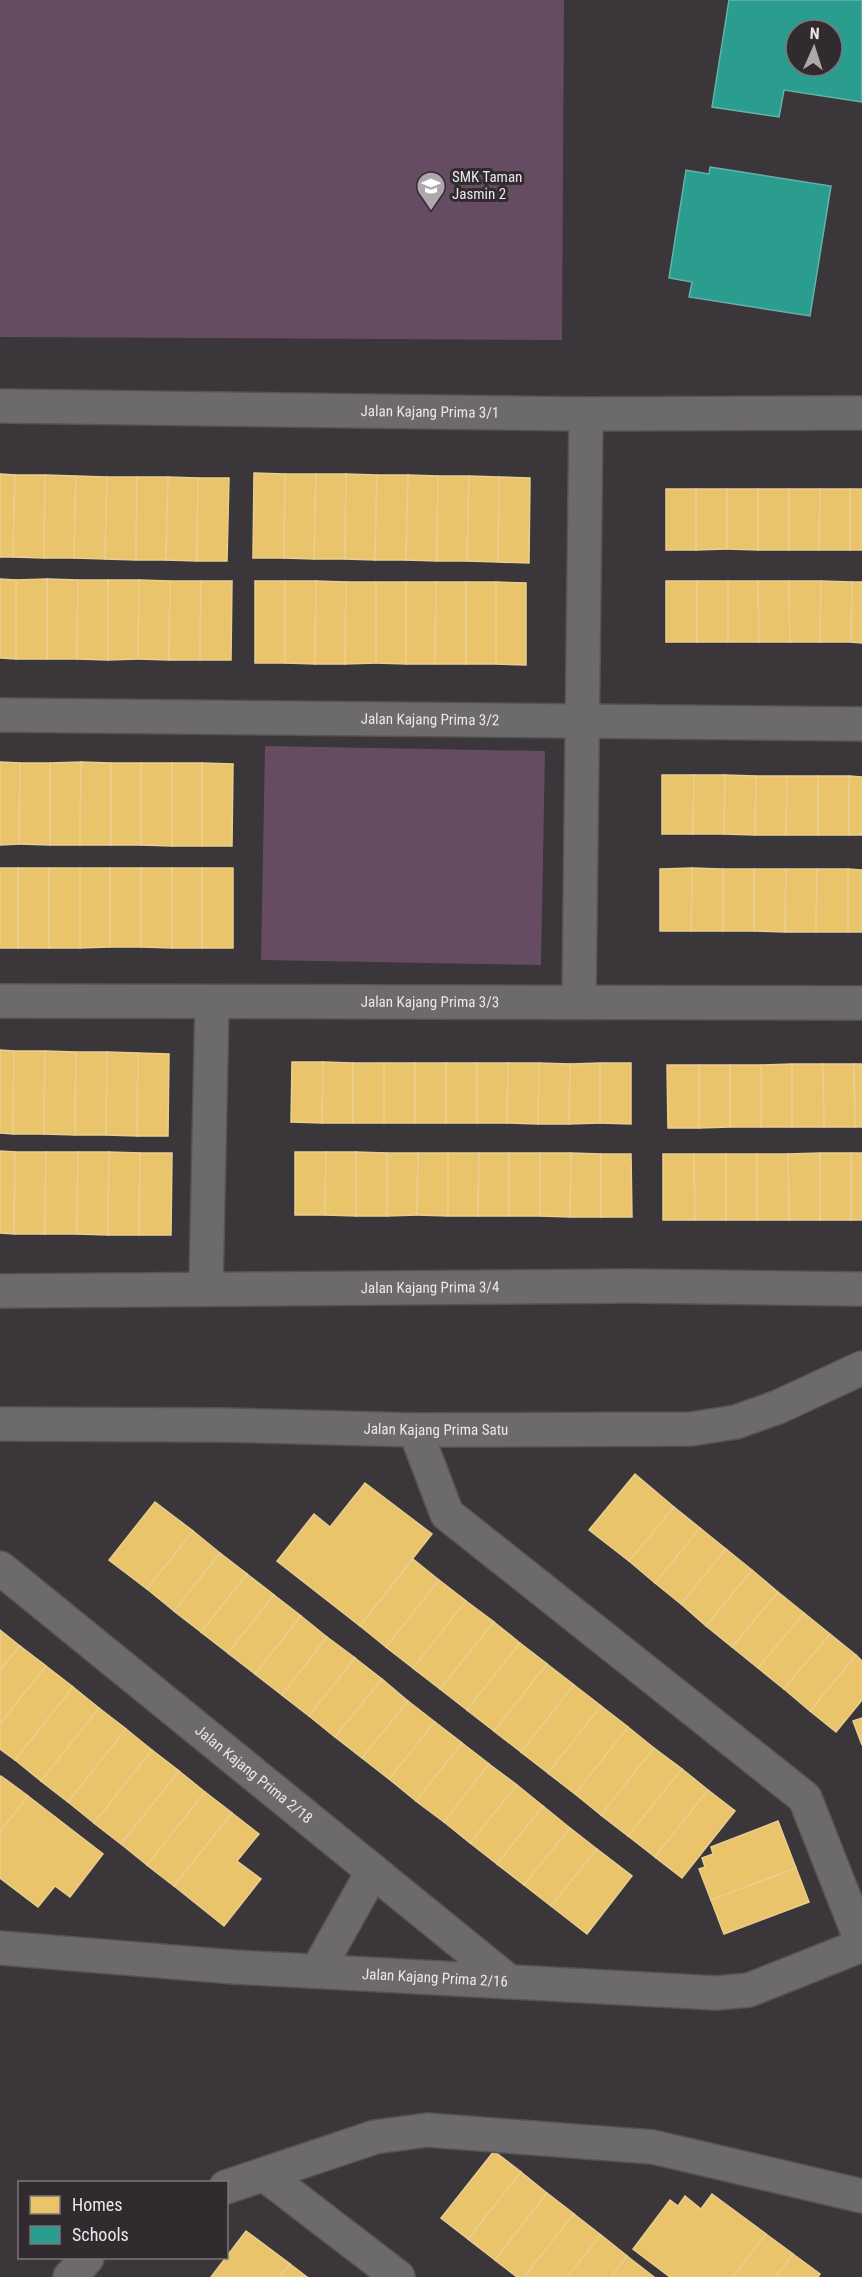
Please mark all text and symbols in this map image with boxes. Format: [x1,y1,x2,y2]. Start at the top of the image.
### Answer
north arrow [784,18,844,78]
text: N [809,24,820,43]
place label: SMK Taman Jasmin 2 [452,168,522,203]
school or university icon: SMK Taman Jasmin 2 [415,170,447,212]
street label: Jalan Kajang Prima 3/1 [361,402,499,422]
street label: Jalan Kajang Prima 3/2 [361,710,499,729]
street label: Jalan Kajang Prima 3/3 [361,993,499,1011]
street label: Jalan Kajang Prima 3/4 [361,1278,499,1297]
street label: Jalan Kajang Prima Satu [363,1420,508,1439]
street label: Jalan Kajang Prima 2/18 [191,1721,316,1827]
street label: Jalan Kajang Prima 2/16 [362,1965,508,1991]
legend [18,2181,228,2259]
text: Homes [72,2194,122,2215]
text: Schools [72,2224,129,2245]

